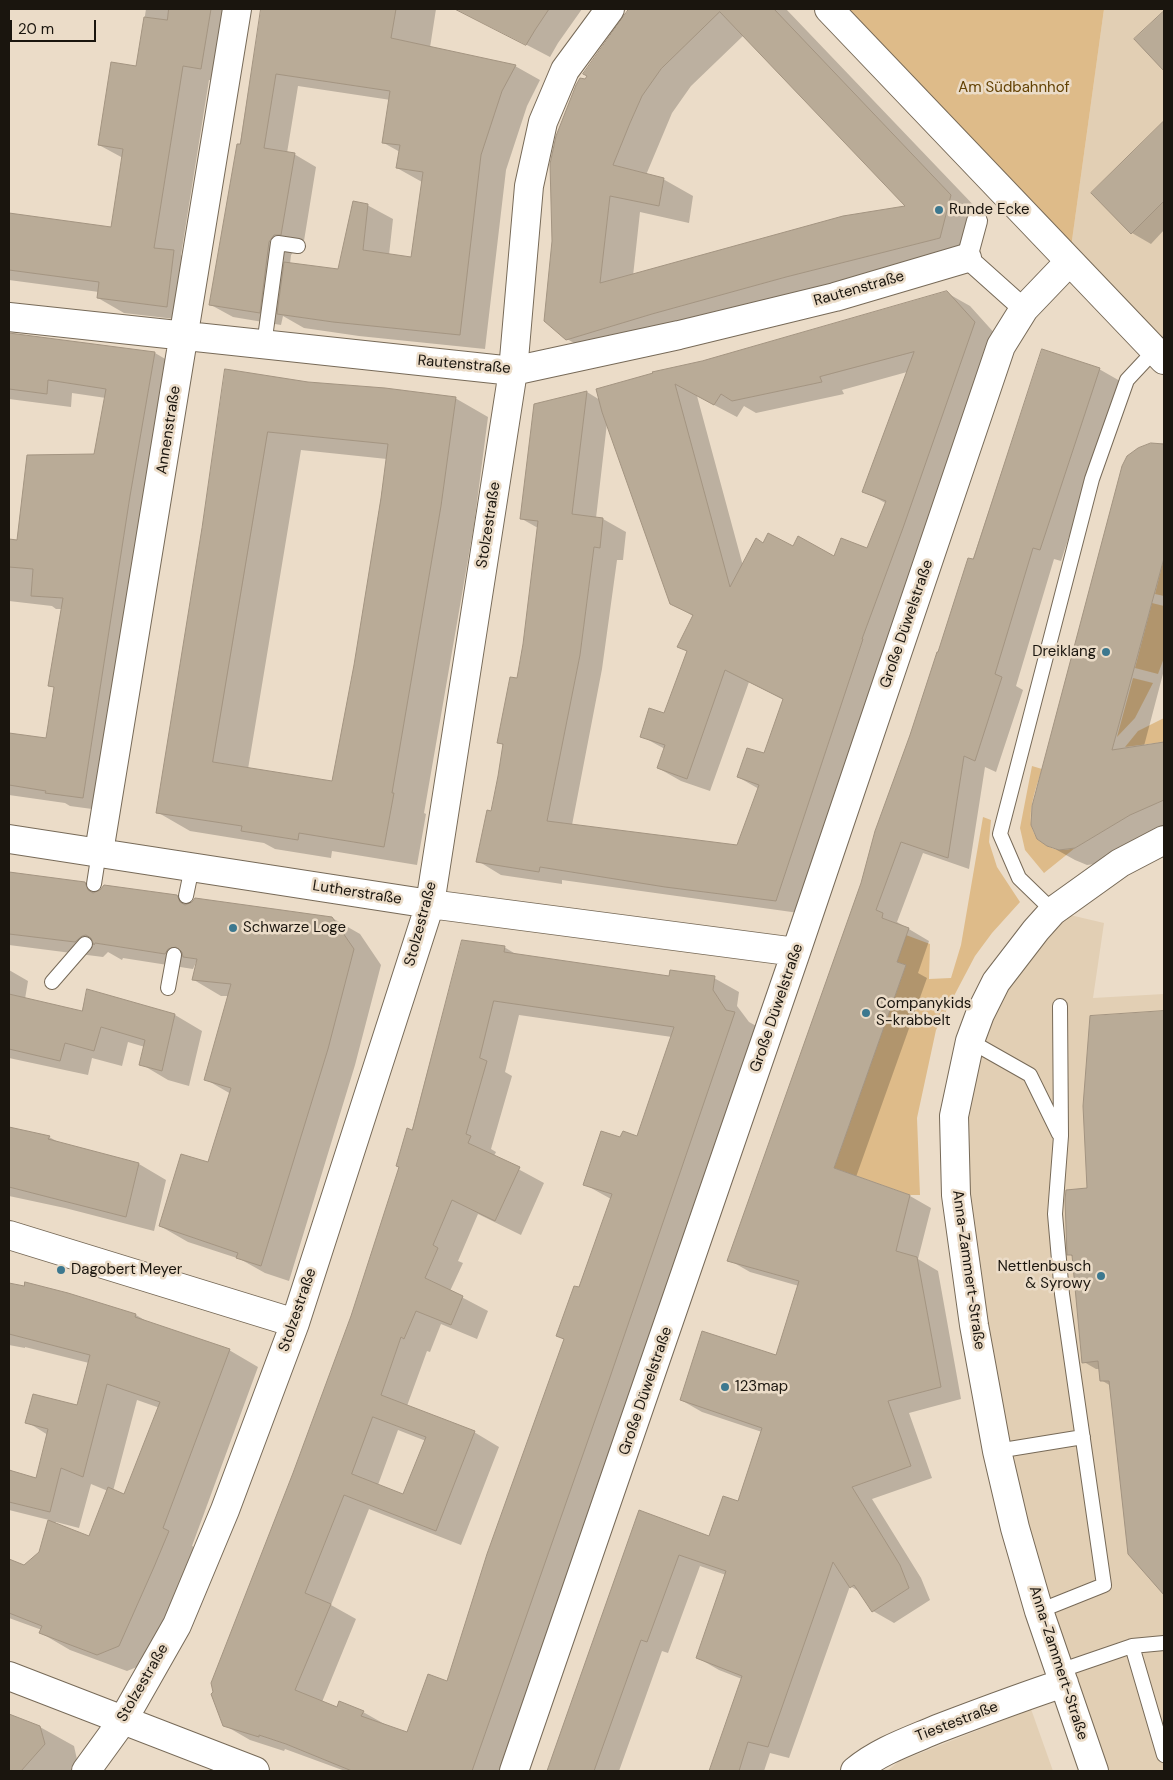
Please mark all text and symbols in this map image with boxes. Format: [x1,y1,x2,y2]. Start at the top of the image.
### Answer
scale bar [12,10,99,42]
text: 20 m [18,19,54,39]
park label: Am Südbahnhof [958,79,1070,97]
place label: Runde Ecke [949,201,1030,219]
marker: Runde Ecke [933,204,945,216]
street label: Rautenstraße [812,267,906,311]
street label: Rautenstraße [417,352,511,378]
street label: Annenstraße [153,384,185,476]
street label: Stolzestraße [473,481,505,569]
street label: Große Düwelstraße [877,557,937,691]
place label: Dreiklang [1032,643,1096,661]
marker: Dreiklang [1100,646,1112,658]
street label: Lutherstraße [311,877,403,909]
street label: Stolzestraße [401,880,441,968]
place label: Schwarze Loge [243,919,346,937]
marker: Schwarze Loge [227,922,239,934]
street label: Große Düwelstraße [747,941,807,1075]
place label: Companykids S-krabbelt [876,995,971,1030]
marker: Companykids S-krabbelt [860,1007,872,1019]
street label: Anna-Zammert-Straße [948,1189,988,1351]
place label: Nettlenbusch & Syrowy [997,1258,1091,1293]
place label: Dagobert Meyer [71,1261,182,1279]
marker: Dagobert Meyer [55,1264,67,1276]
street label: Stolzestraße [275,1266,321,1354]
marker: Nettlenbusch & Syrowy [1095,1270,1107,1282]
street label: Große Düwelstraße [616,1324,676,1458]
place label: 123map [735,1378,788,1396]
marker: 123map [719,1381,731,1393]
street label: Anna-Zammert-Straße [1025,1584,1091,1742]
street label: Stolzestraße [113,1641,173,1725]
street label: Tiestestraße [913,1698,1001,1746]

